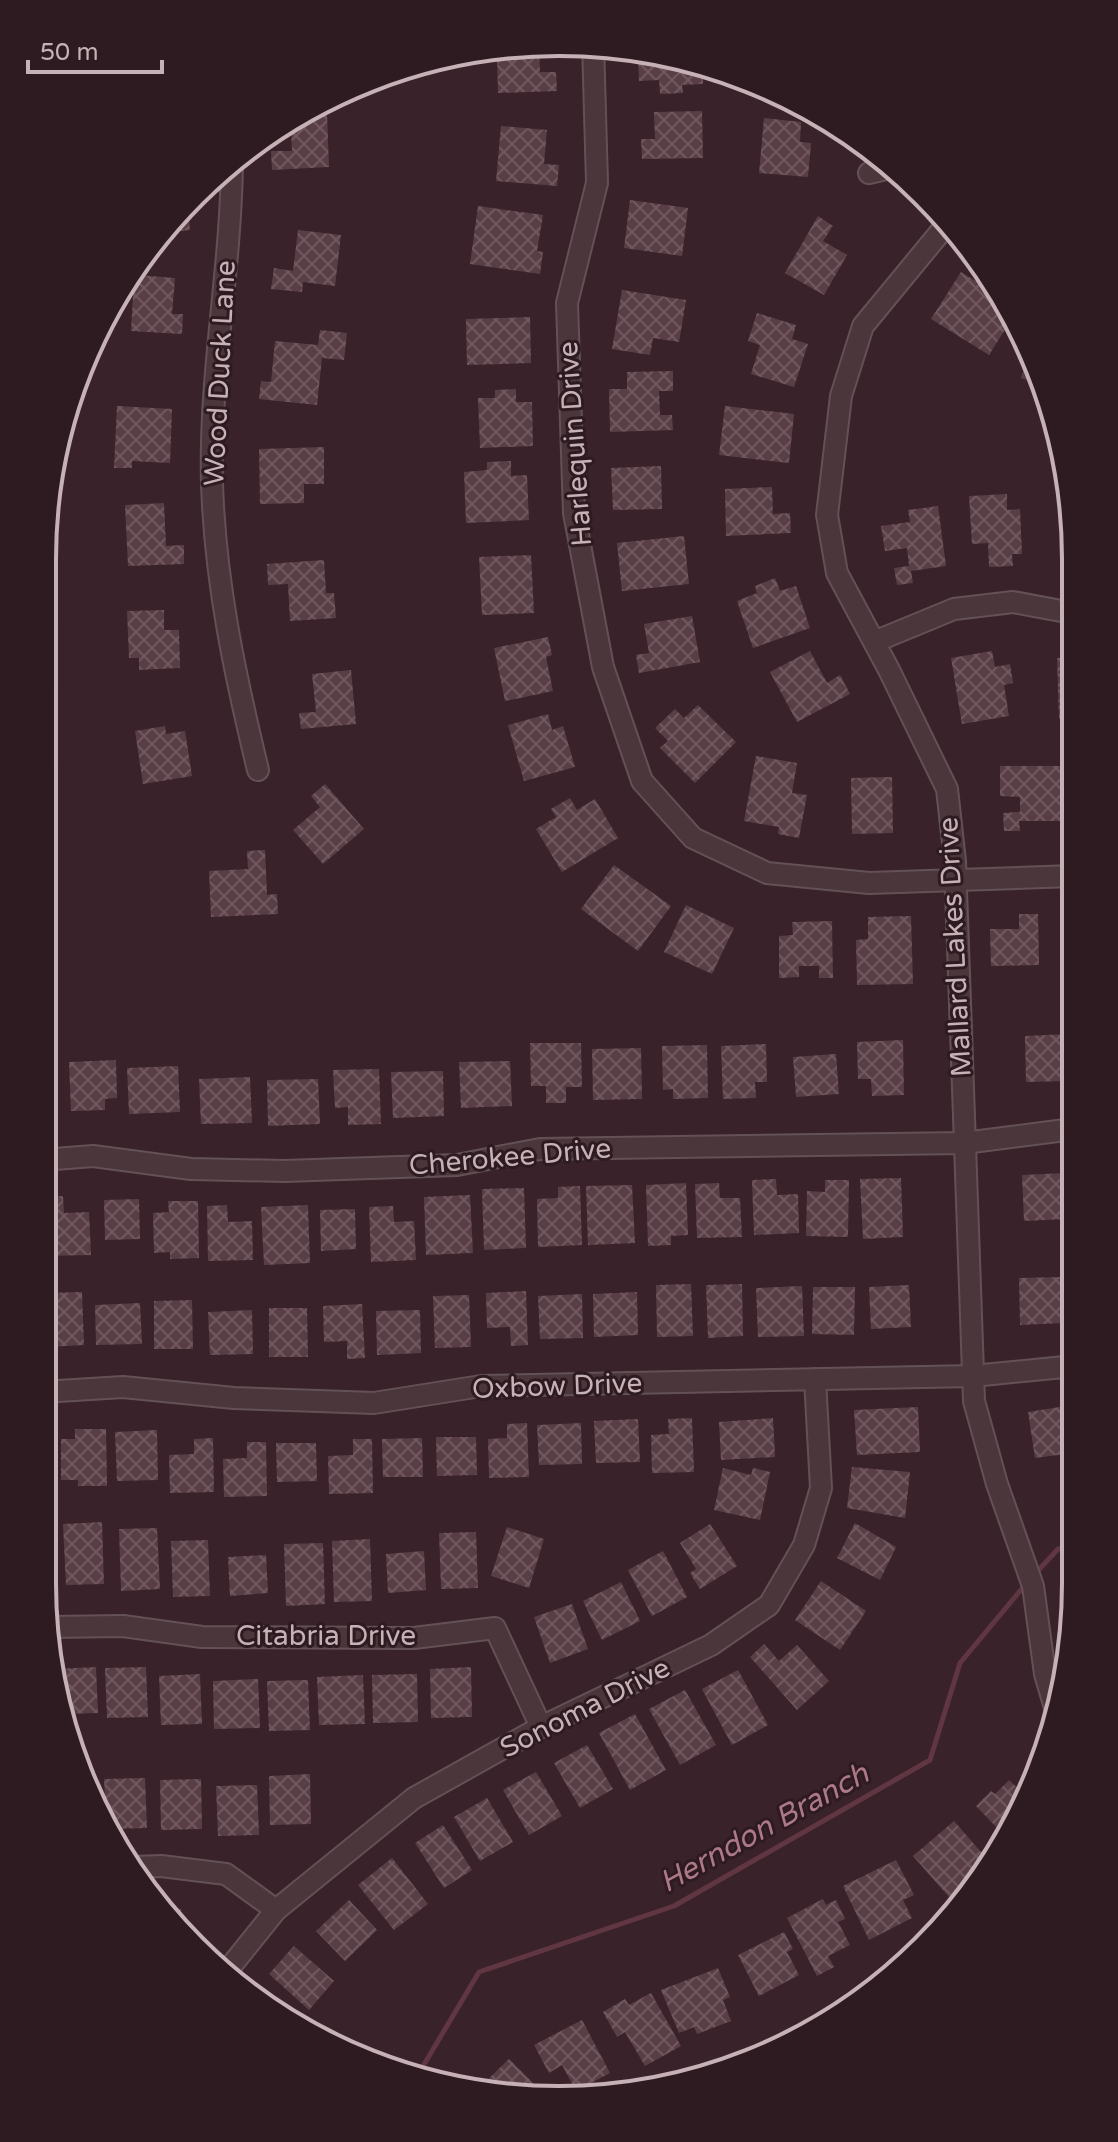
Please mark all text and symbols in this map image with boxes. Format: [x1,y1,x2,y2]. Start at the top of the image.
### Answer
scale bar [28,24,162,74]
text: 50 m [40,38,98,67]
street label: Wood Duck Lane [197,259,243,487]
street label: Harlequin Drive [551,340,599,548]
street label: Mallard Lakes Drive [931,816,979,1078]
street label: Cherokee Drive [408,1131,612,1183]
street label: Oxbow Drive [471,1366,643,1406]
street label: Citabria Drive [236,1619,416,1653]
street label: Sonoma Drive [494,1651,676,1765]
water label: Herndon Branch [653,1755,876,1901]

